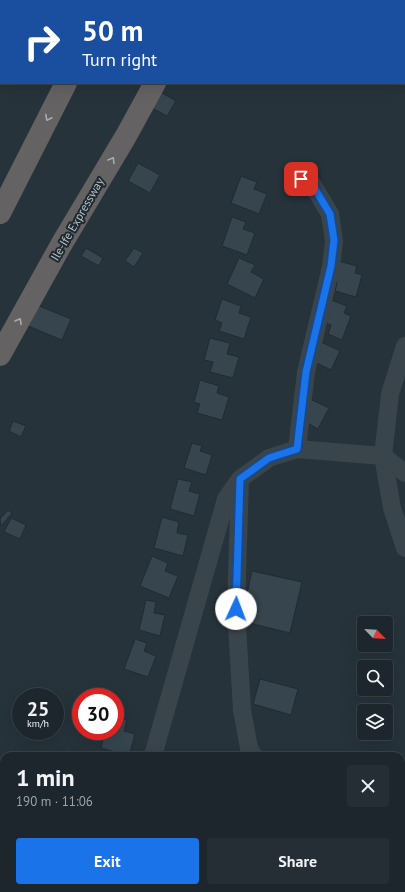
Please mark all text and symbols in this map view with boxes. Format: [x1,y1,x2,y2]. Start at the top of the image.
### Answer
text: 50 m [82,12,143,49]
icon: right [16,16,68,68]
text: Turn right [82,48,157,71]
one-way arrow [45,113,53,121]
one-way arrow [107,157,115,164]
pin [284,162,318,196]
icon: arrive [290,168,312,190]
street label: Ile-Ife Expressway [47,174,107,263]
one-way arrow [14,318,22,325]
position arrow [215,588,257,630]
north arrow [357,616,393,652]
map controls [357,616,393,740]
button: search [357,660,393,696]
speed limit sign: 30 [72,688,124,740]
text: 25 [27,696,49,722]
button: layers [357,704,393,740]
text: km/h [27,717,49,730]
text: 1 min [16,762,75,793]
button: close [347,765,389,807]
text: 190 m · 11:06 [16,793,93,810]
button: Exit [16,838,199,884]
button: Share [207,838,389,884]

